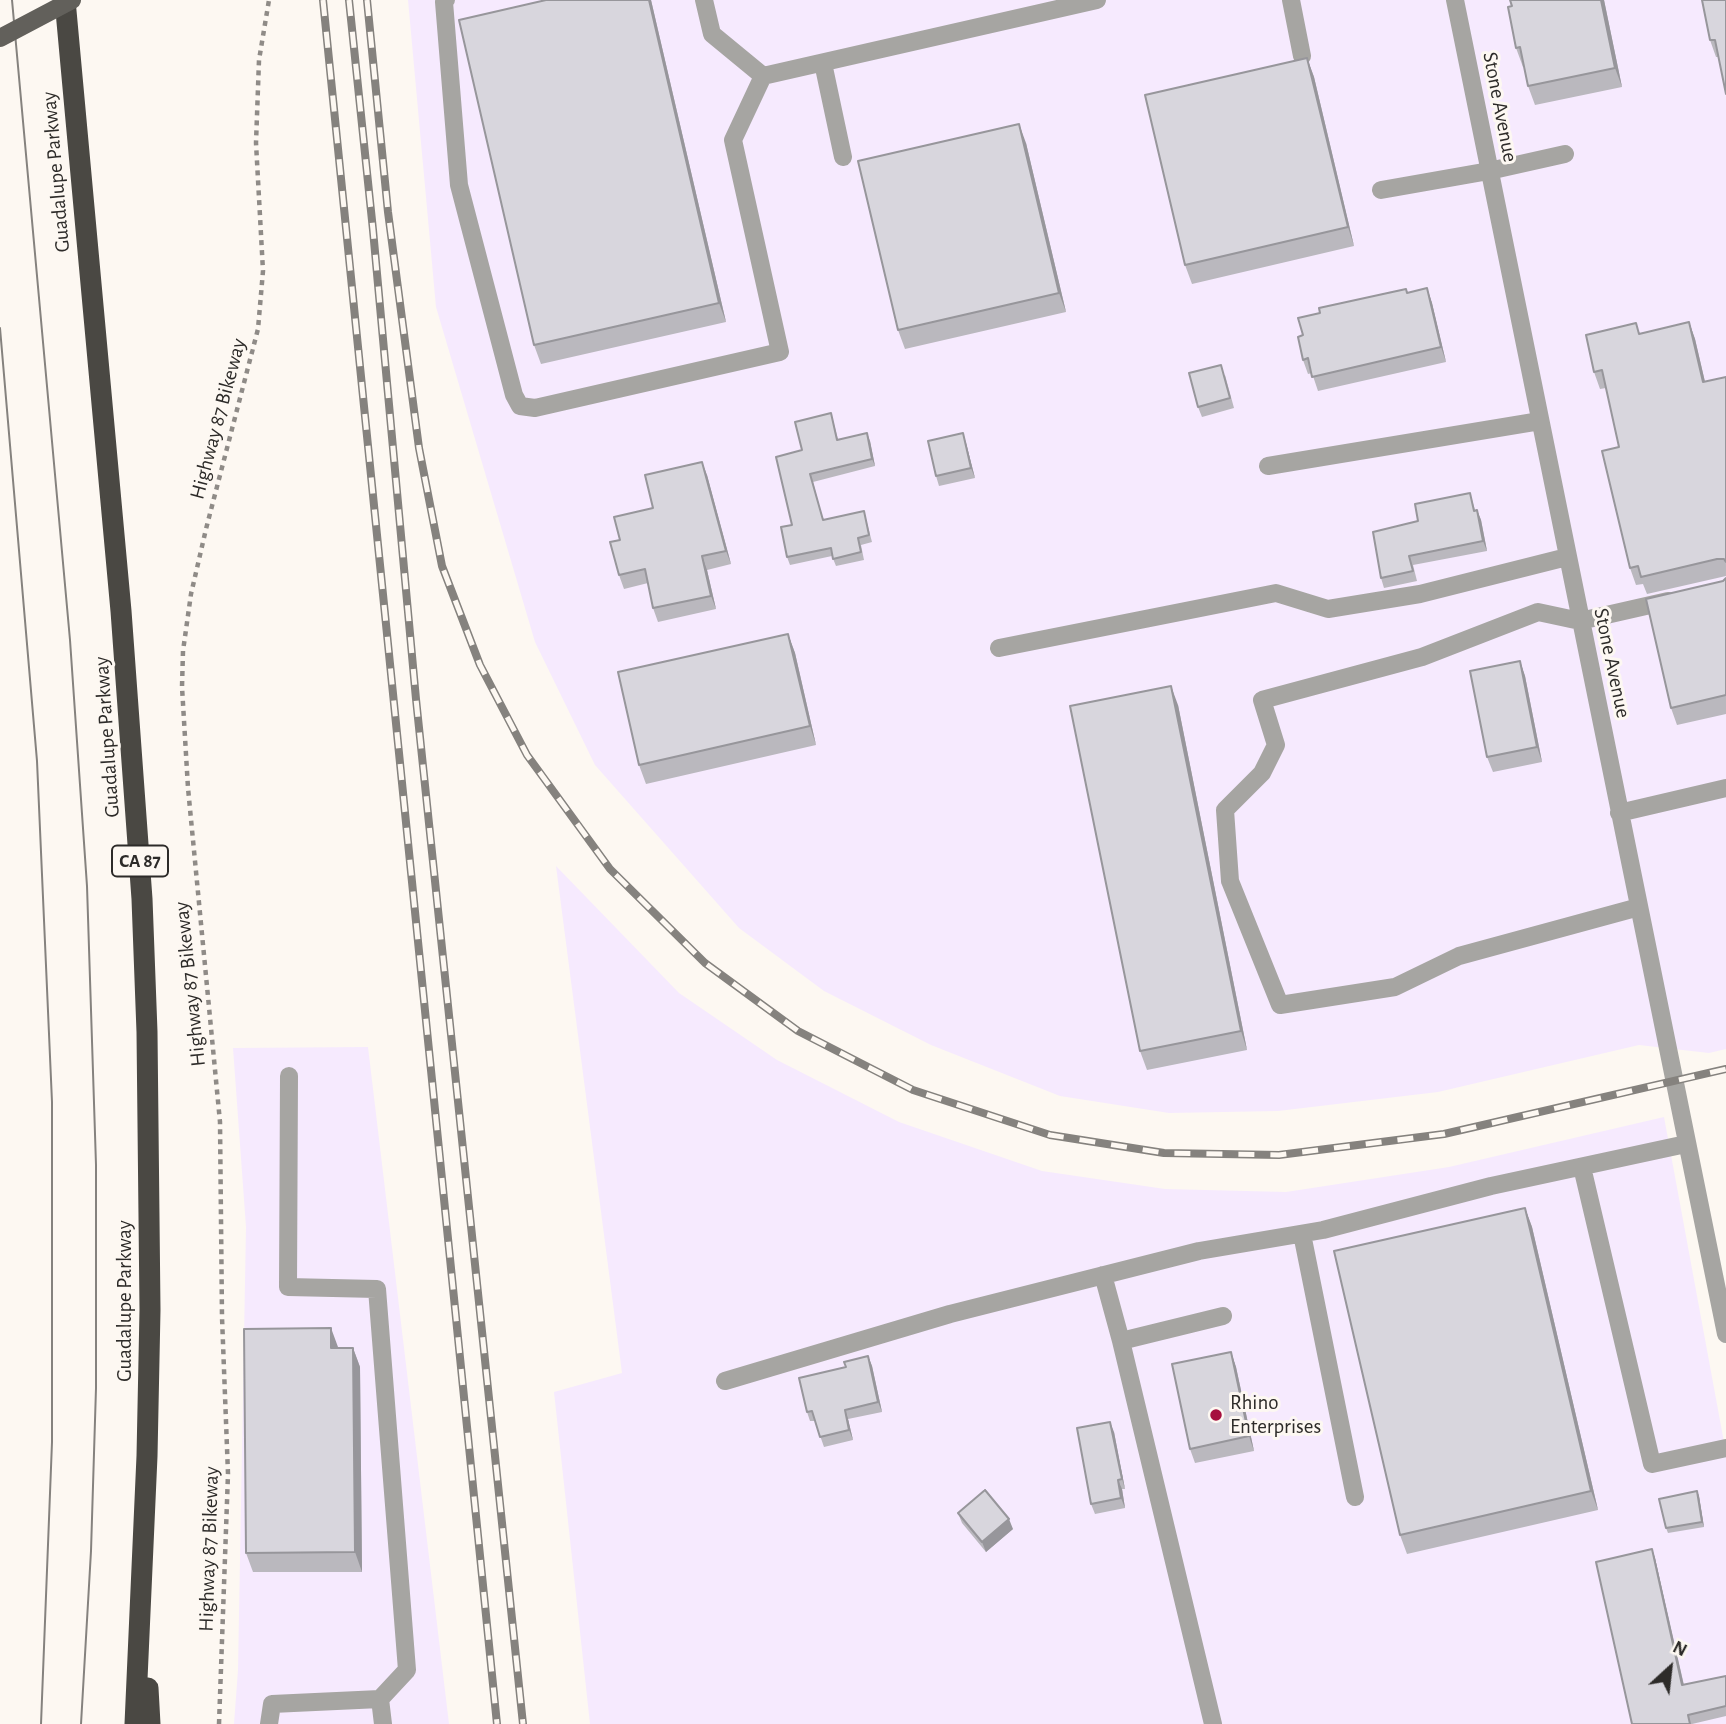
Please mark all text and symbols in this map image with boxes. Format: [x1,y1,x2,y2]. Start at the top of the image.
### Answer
street label: Stone Avenue [1477,50,1523,164]
street label: Guadalupe Parkway [36,91,76,253]
street label: Highway 87 Bikeway [184,336,252,502]
street label: Stone Avenue [1588,606,1636,720]
street label: Guadalupe Parkway [89,656,125,818]
road number: CA 87 [112,846,168,876]
street label: Highway 87 Bikeway [169,900,211,1068]
street label: Guadalupe Parkway [112,1220,138,1382]
place label: Rhino Enterprises [1230,1390,1321,1440]
marker: Rhino Enterprises [1208,1407,1224,1423]
street label: Highway 87 Bikeway [194,1466,224,1632]
north arrow [1635,1633,1705,1703]
text: N [1670,1637,1690,1660]

